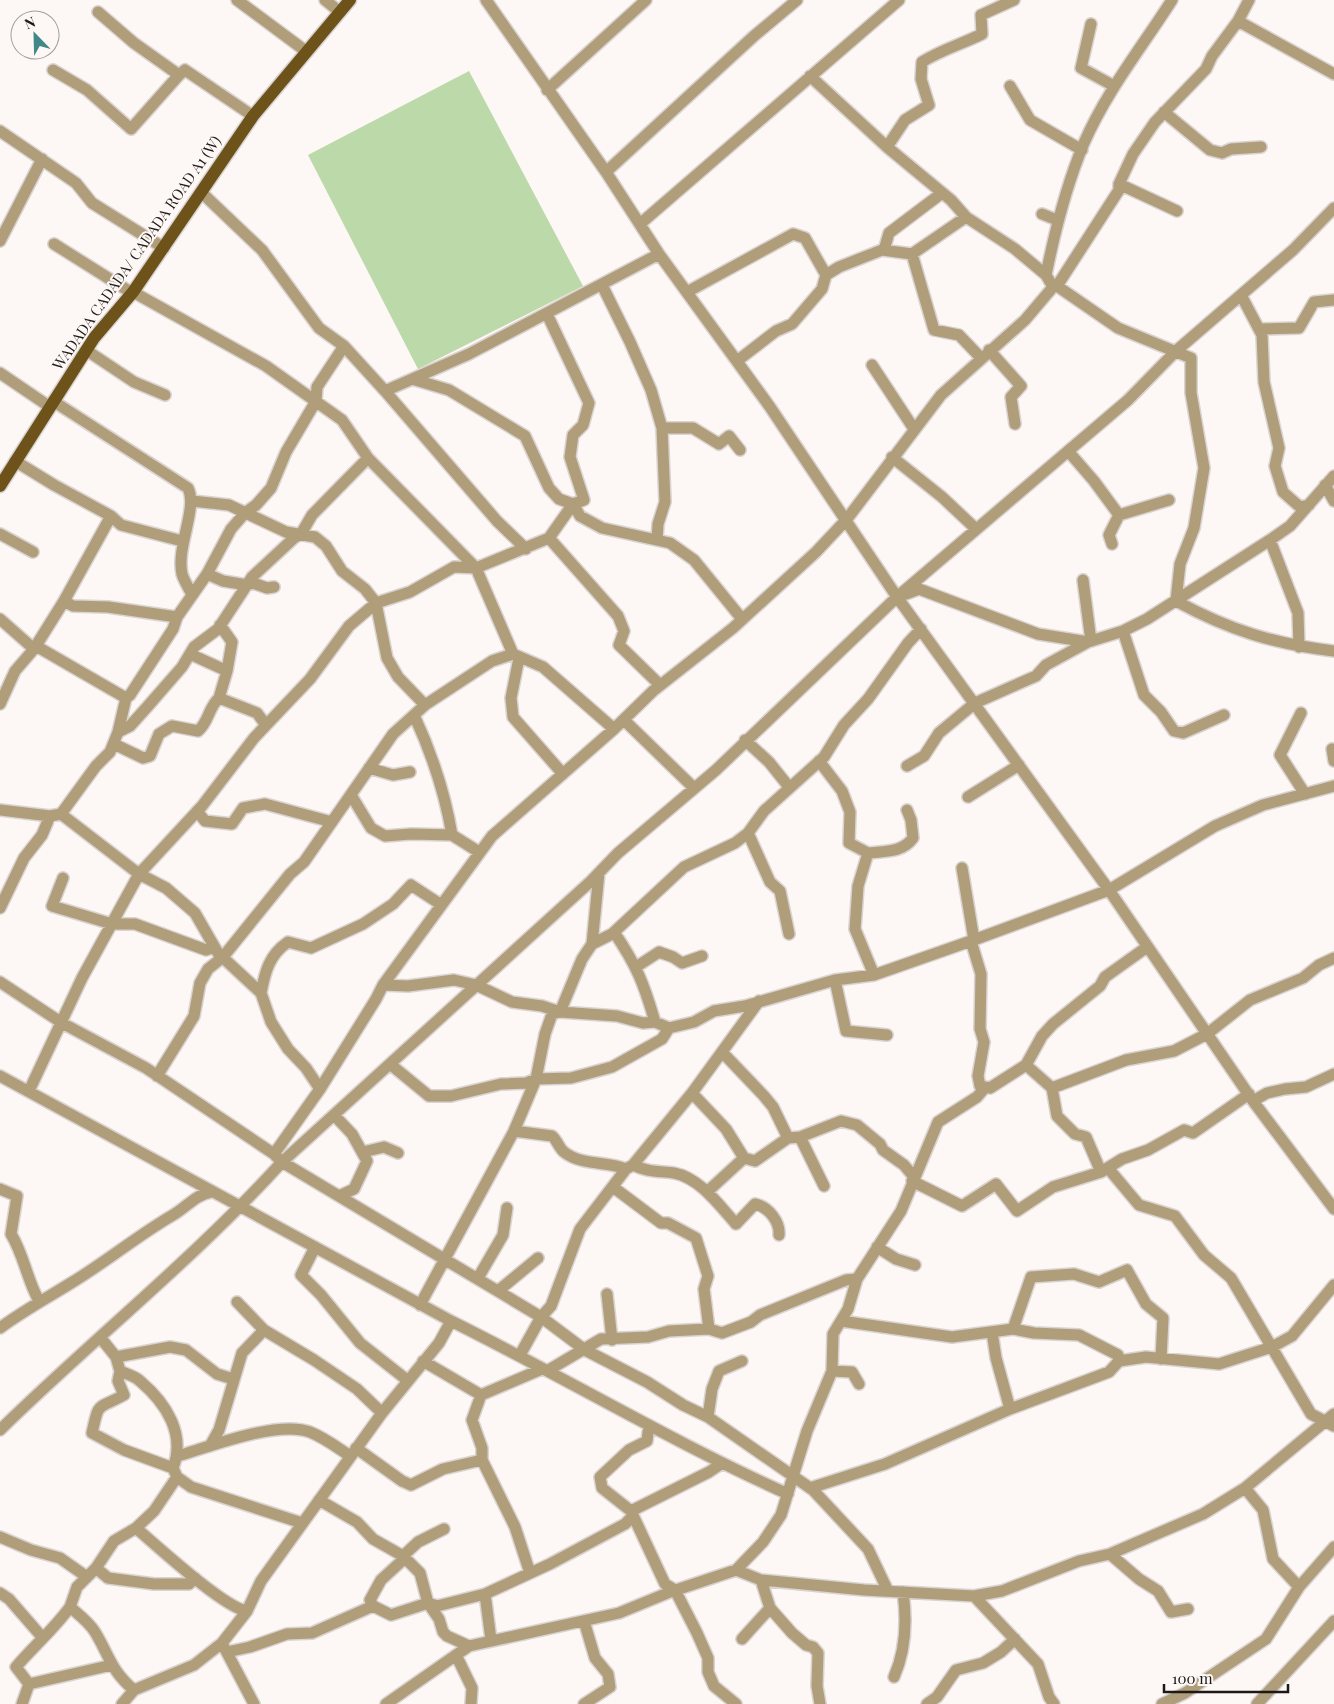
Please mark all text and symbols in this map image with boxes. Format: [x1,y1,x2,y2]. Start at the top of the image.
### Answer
north arrow [10,10,60,60]
text: N [21,12,38,33]
street label: WADADA CADADA/ CADADA ROAD A1 (W) [47,131,225,374]
scale bar [1164,1662,1288,1694]
text: 100 m [1172,1668,1213,1688]

